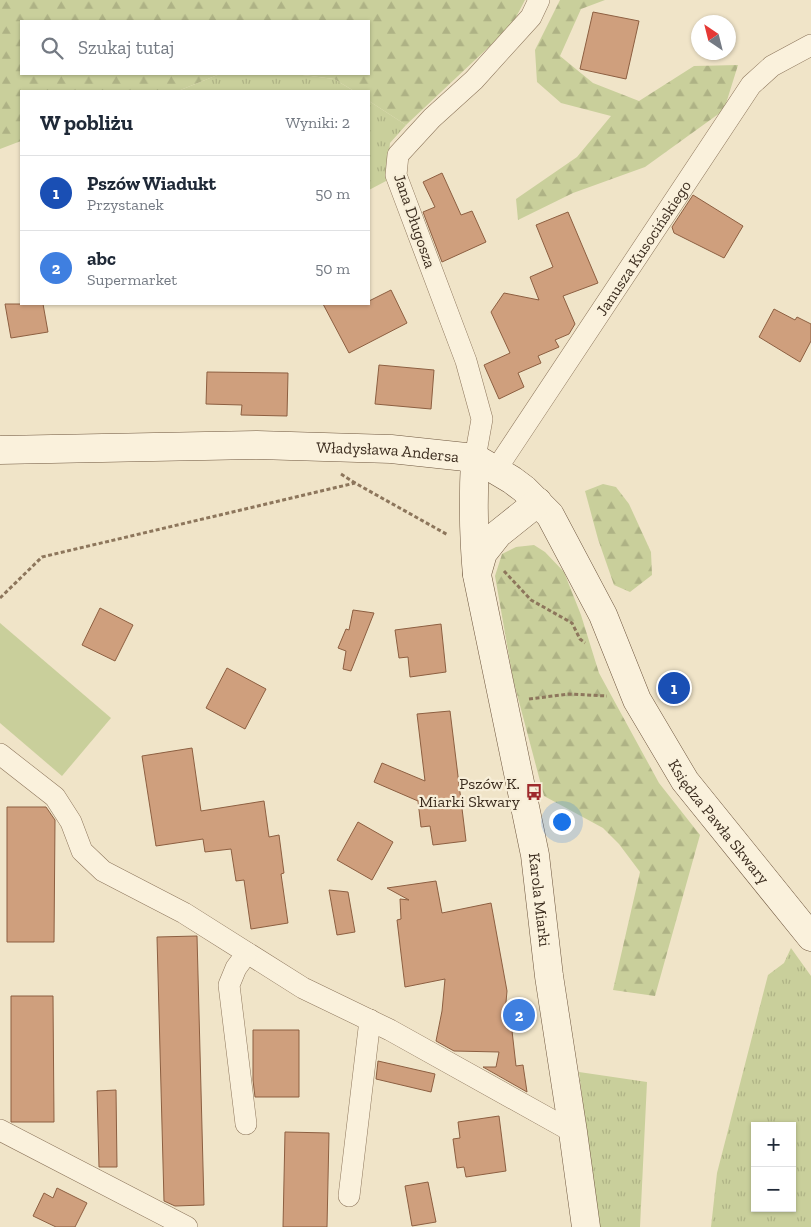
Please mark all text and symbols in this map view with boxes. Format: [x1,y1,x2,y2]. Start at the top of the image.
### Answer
north arrow [691,15,736,60]
search box [20,20,370,75]
icon: search [38,34,66,62]
text: Szukaj tutaj [78,36,174,59]
text: W pobliżu [40,110,133,135]
text: Wyniki: 2 [286,113,350,132]
street label: Jana Długosza [390,171,440,271]
text: Pszów Wiadukt [87,172,216,195]
street label: Janusza Kusocińskiego [591,176,695,319]
text: 1 [53,184,59,203]
text: 50 m [315,184,350,203]
text: Przystanek [87,195,164,214]
text: abc [87,247,116,270]
text: 2 [52,259,60,278]
text: 50 m [315,259,350,278]
text: Supermarket [87,270,177,289]
street label: Władysława Andersa [316,437,460,466]
pin: 1 [658,669,690,707]
street label: Księdza Pawła Skwary [665,756,774,888]
place label: Pszów K. Miarki Skwary [419,774,521,811]
bus stop icon: Pszów K. Miarki Skwary [524,782,544,802]
your location [549,809,575,835]
street label: Karola Miarki [525,852,555,948]
pin: 2 [503,996,535,1034]
map controls [751,1122,796,1212]
button: + [751,1122,796,1167]
button: − [751,1167,796,1212]

